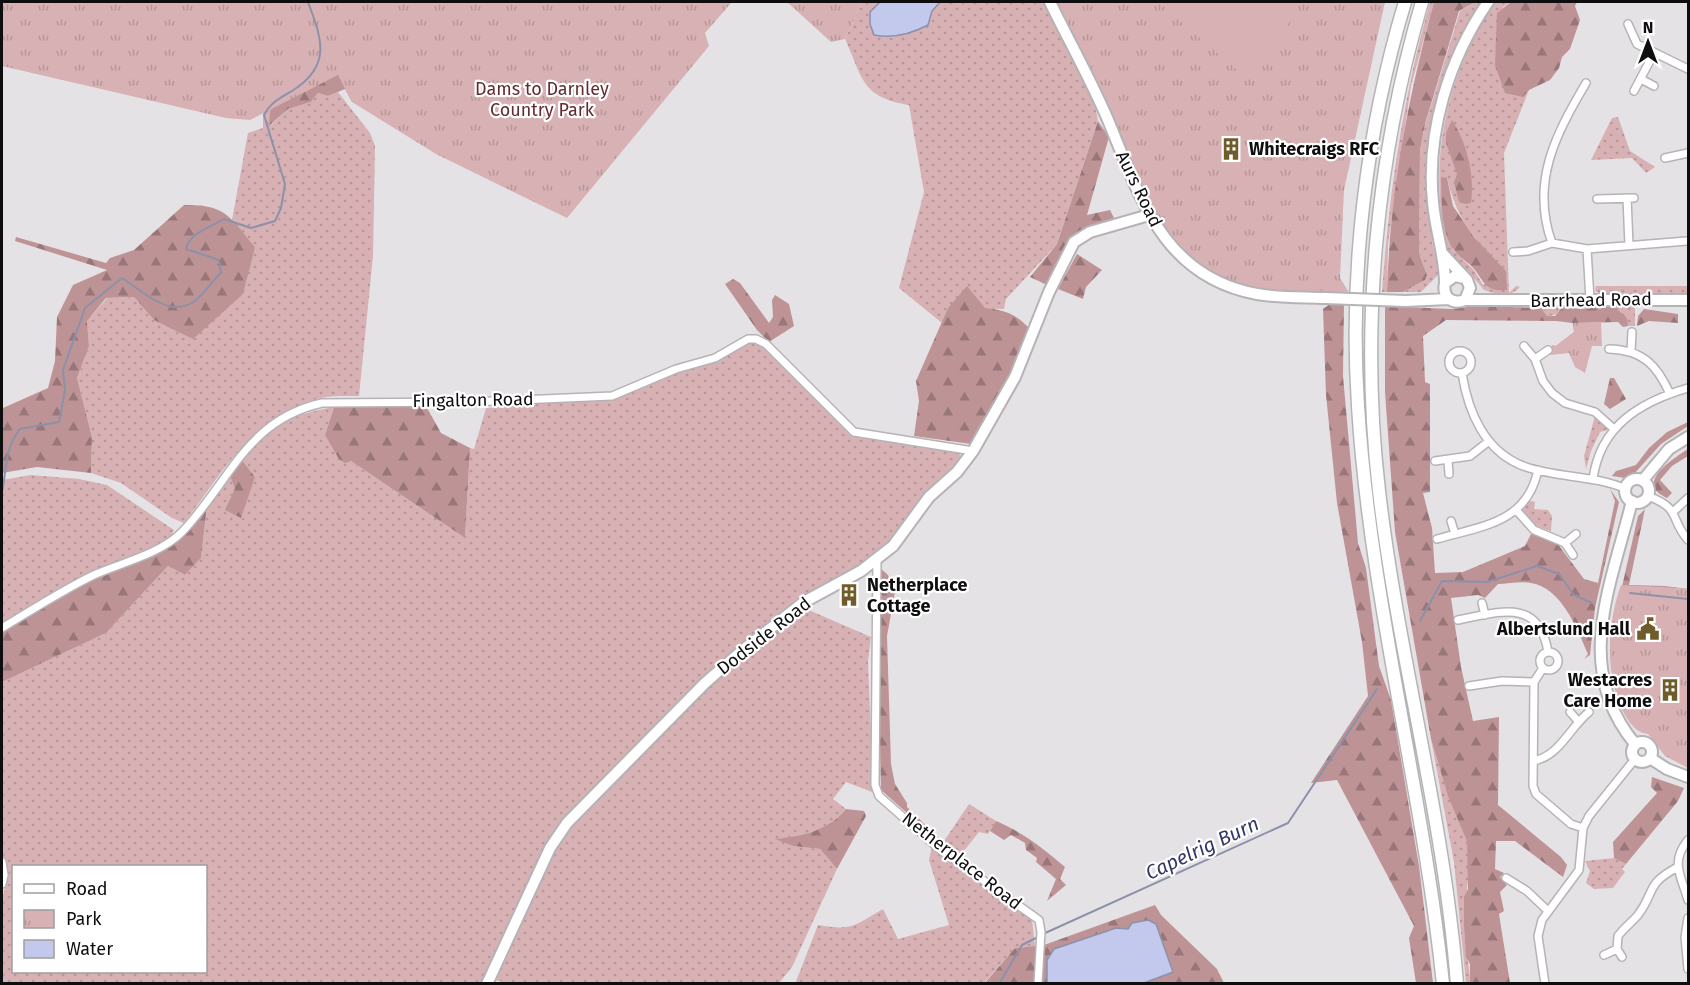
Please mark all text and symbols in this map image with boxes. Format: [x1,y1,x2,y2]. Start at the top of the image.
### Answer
north arrow [1618,12,1678,72]
text: N [1643,18,1653,37]
park label: Dams to Darnley Country Park [475,78,609,121]
building icon: Whitecraigs RFC [1218,136,1244,162]
place label: Whitecraigs RFC [1249,138,1380,160]
street label: Aurs Road [1111,147,1167,231]
street label: Barrhead Road [1530,288,1652,312]
street label: Fingalton Road [412,388,534,412]
place label: Netherplace Cottage [867,574,967,617]
building icon: Netherplace Cottage [836,582,862,608]
street label: Dodside Road [713,592,815,680]
public building icon: Albertslund Hall [1635,616,1661,642]
place label: Albertslund Hall [1496,618,1631,640]
place label: Westacres Care Home [1563,669,1652,712]
building icon: Westacres Care Home [1657,677,1683,703]
street label: Netherplace Road [898,807,1026,915]
water label: Capelrig Burn [1141,811,1263,885]
legend [12,865,207,973]
text: Road [66,878,108,900]
text: Park [66,908,102,930]
text: Water [66,938,113,960]

